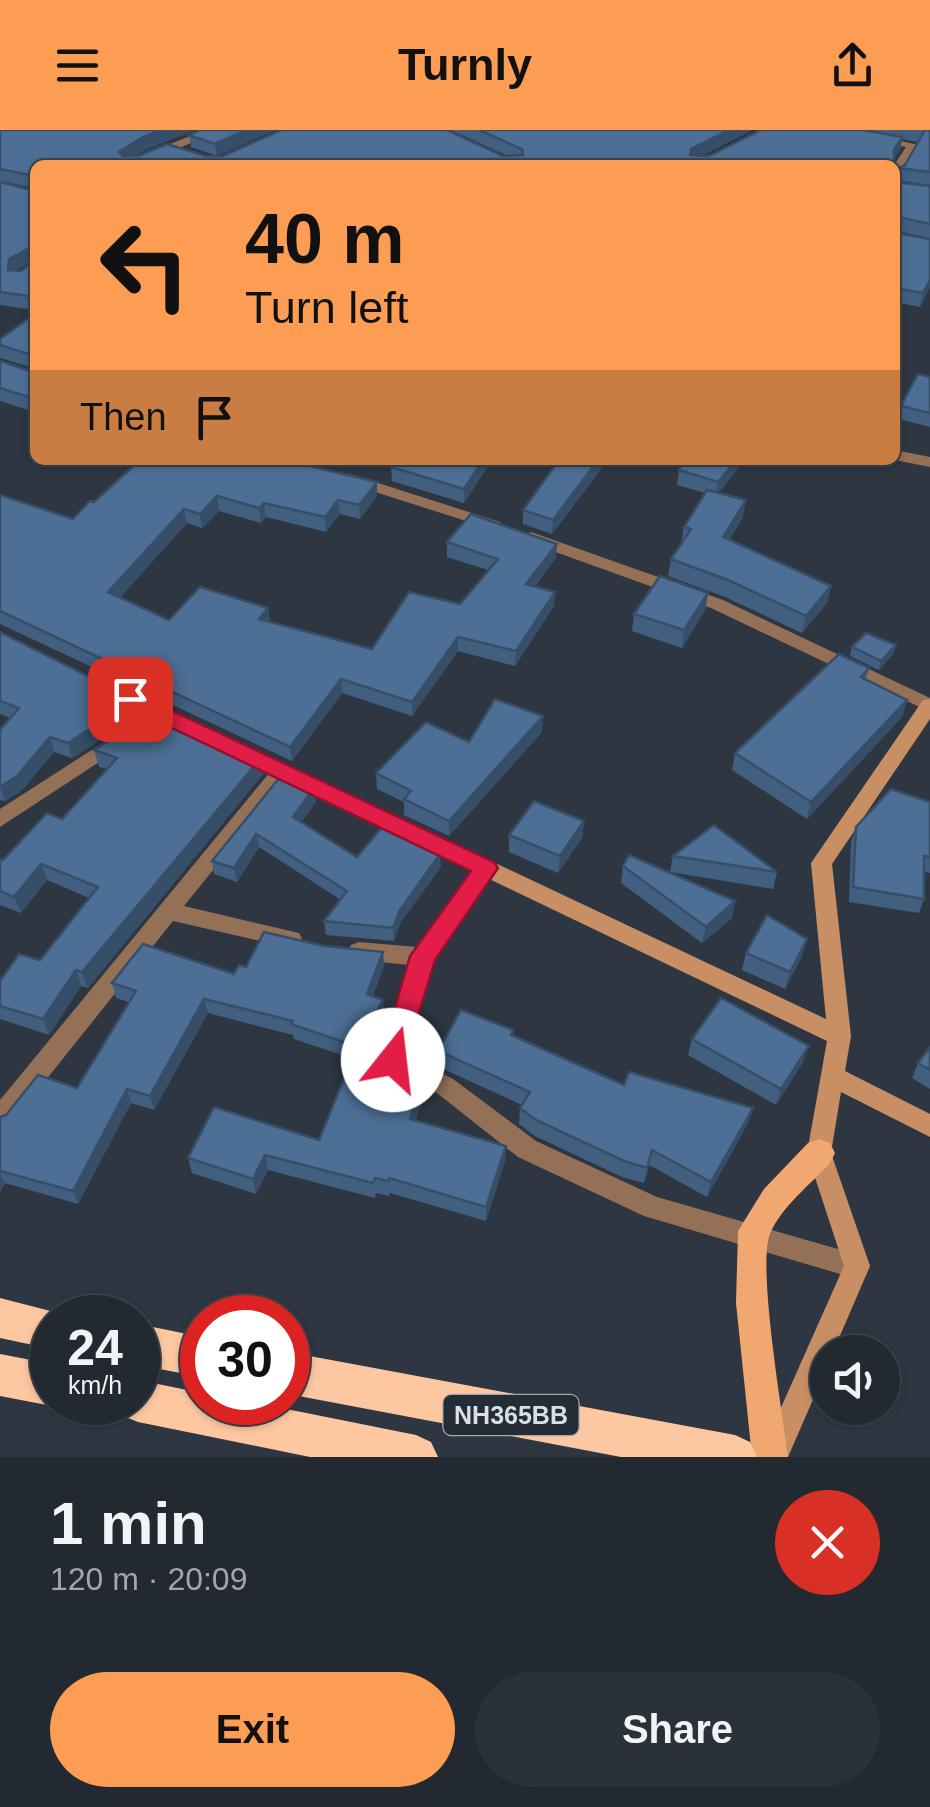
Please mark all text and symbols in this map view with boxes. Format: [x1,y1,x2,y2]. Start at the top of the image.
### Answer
icon: menu [50,38,105,93]
icon: share [825,38,880,93]
text: Turnly [398,39,532,90]
icon: left [80,200,210,330]
text: 40 m [245,200,405,278]
text: Turn left [245,282,408,333]
icon: arrive [187,390,242,445]
text: Then [80,396,167,438]
pin [88,657,173,742]
icon: arrive [103,672,158,727]
position arrow [341,1008,445,1112]
speed limit sign: 30 [180,1295,310,1425]
text: 24 [67,1320,123,1376]
map controls [810,1335,900,1425]
button: sound [810,1335,900,1425]
text: km/h [68,1371,122,1399]
road number: NH365BB [444,1395,578,1435]
text: 1 min [50,1490,207,1557]
button: close [775,1490,880,1595]
text: 120 m · 20:09 [50,1561,247,1597]
button: Exit [50,1672,455,1787]
button: Share [475,1672,880,1787]

